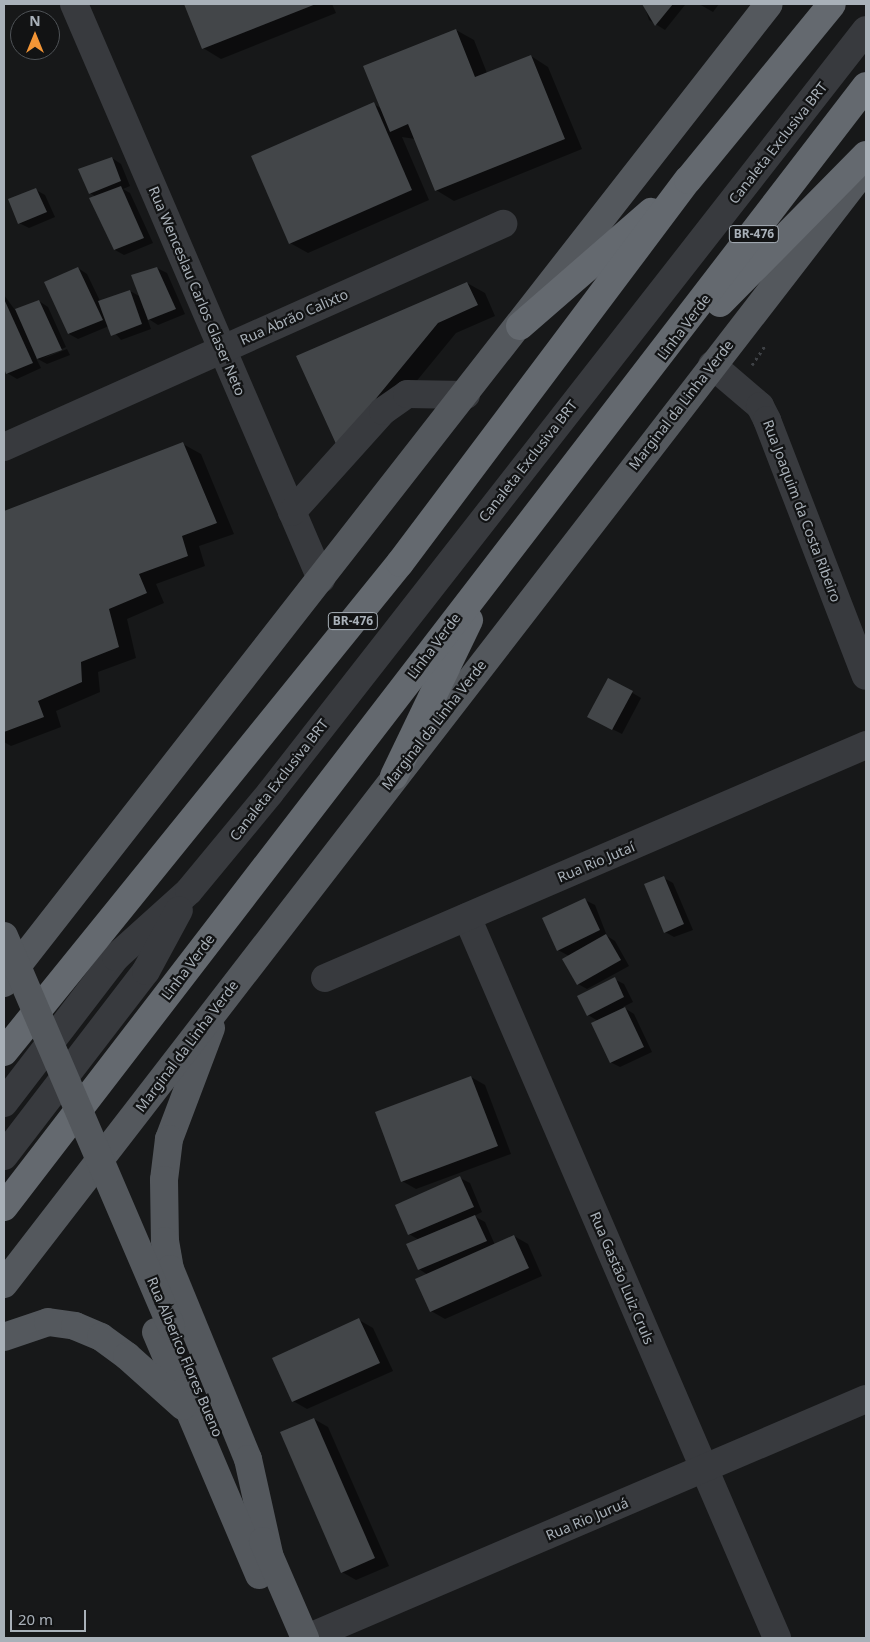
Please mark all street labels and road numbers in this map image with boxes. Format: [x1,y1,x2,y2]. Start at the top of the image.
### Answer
street label: Canaleta Exclusiva BRT [725,79,831,207]
street label: Rua Wenceslau Carlos Glaser Neto [145,184,249,398]
road number: BR-476 [728,224,780,243]
street label: Rua Abrão Calixto [237,286,351,348]
street label: Linha Verde [654,291,714,363]
street label: Marginal da Linha Verde [625,337,737,473]
street label: Canaleta Exclusiva BRT [475,397,581,525]
street label: Rua Joaquim da Costa Ribeiro [759,418,845,604]
street label: Linha Verde [404,610,464,682]
road number: BR-476 [327,612,379,630]
street label: Marginal da Linha Verde [378,657,490,793]
street label: Canaleta Exclusiva BRT [226,716,332,844]
street label: Rua Rio Jutaí [555,838,637,886]
street label: Linha Verde [158,931,218,1003]
street label: Marginal da Linha Verde [132,977,242,1115]
street label: Rua Gastão Luiz Cruls [587,1209,657,1347]
street label: Rua Alberico Flores Bueno [144,1275,226,1439]
street label: Rua Rio Juruá [543,1494,631,1544]

